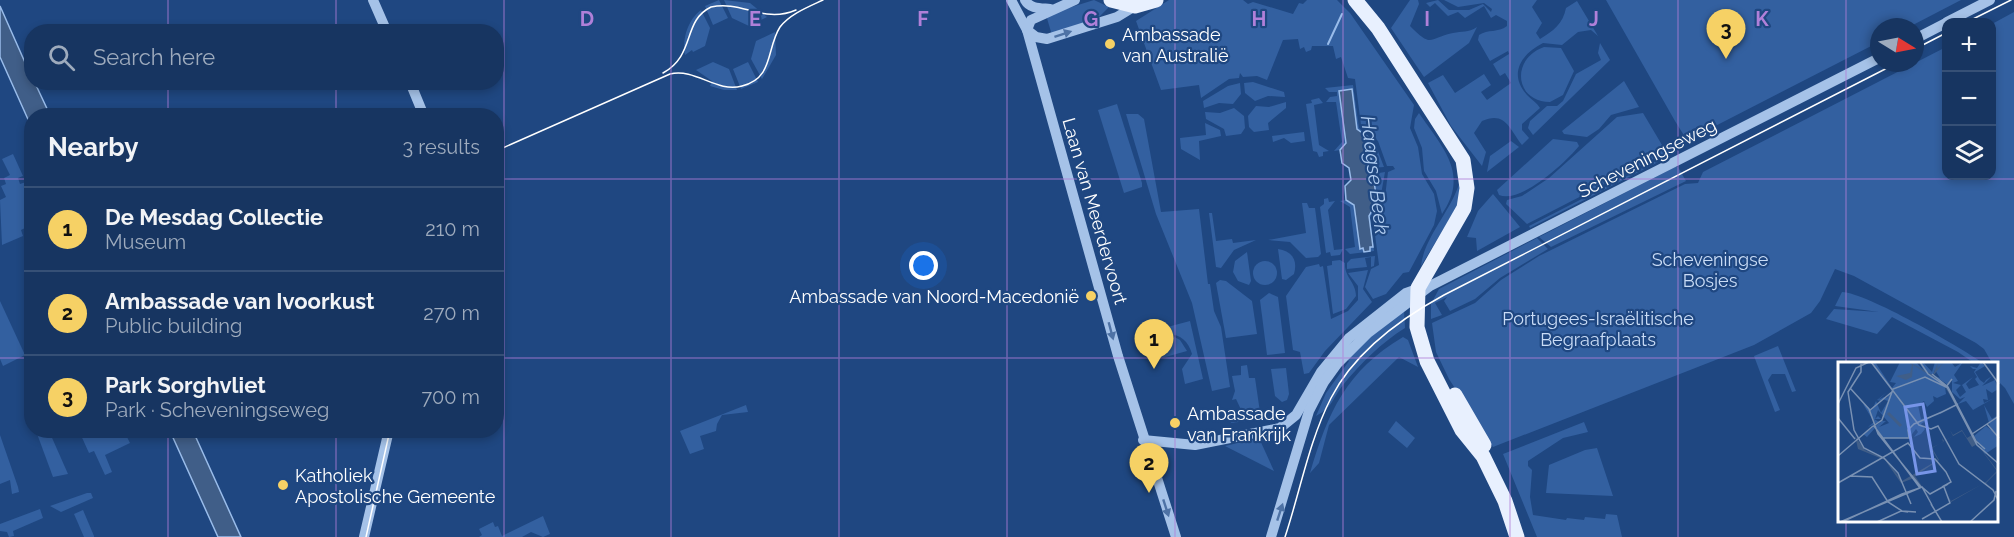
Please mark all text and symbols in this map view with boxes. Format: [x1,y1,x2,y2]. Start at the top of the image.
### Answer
text: D [580,7,594,31]
text: E [749,7,761,31]
text: F [917,7,929,31]
text: G [1084,7,1098,31]
text: H [1252,7,1266,31]
text: I [1424,7,1430,31]
text: J [1589,7,1599,31]
text: K [1755,7,1769,31]
pin: 3 [1706,10,1746,59]
north arrow [1870,18,1924,72]
map controls [1942,18,1996,180]
button: + [1942,18,1996,72]
search box [24,24,504,90]
place label: Ambassade van Australië [1122,24,1229,66]
one-way arrow [1054,29,1072,38]
marker: Ambassade van Australië [1103,37,1117,51]
icon: search [45,41,78,74]
text: Search here [93,44,215,70]
button: − [1942,72,1996,126]
water label: Haagse Beek [1356,114,1394,236]
street label: Scheveningseweg [1574,114,1720,202]
street label: Laan van Meerdervoort [1058,115,1132,307]
button: layers [1942,126,1996,180]
text: Nearby [48,132,138,162]
text: 3 results [402,135,480,159]
text: De Mesdag Collectie [105,204,323,230]
text: 1 [63,217,72,241]
text: 210 m [425,217,480,241]
text: Museum [105,230,186,254]
park label: Scheveningse Bosjes [1652,249,1769,291]
your location [909,251,938,280]
place label: Ambassade van Noord-Macedonië [789,286,1079,307]
text: Ambassade van Ivoorkust [105,288,375,314]
marker: Ambassade van Noord-Macedonië [1084,289,1098,303]
text: 2 [62,301,73,325]
text: 270 m [423,301,480,325]
park label: Portugees-Israëlitische Begraafplaats [1502,308,1694,350]
text: Public building [105,314,242,338]
pin: 1 [1134,320,1174,369]
one-way arrow [1107,322,1117,340]
inset map [1838,362,1999,522]
text: Park Sorghvliet [105,372,266,398]
text: 3 [62,385,73,409]
text: 700 m [421,385,480,409]
text: Park · Scheveningseweg [105,398,329,422]
place label: Ambassade van Frankrijk [1187,403,1292,445]
marker: Ambassade van Frankrijk [1168,416,1182,430]
pin: 2 [1130,444,1168,493]
place label: Katholiek Apostolische Gemeente [295,465,496,507]
marker: Katholiek Apostolische Gemeente [276,478,290,492]
one-way arrow [1162,499,1171,517]
one-way arrow [1275,503,1285,521]

